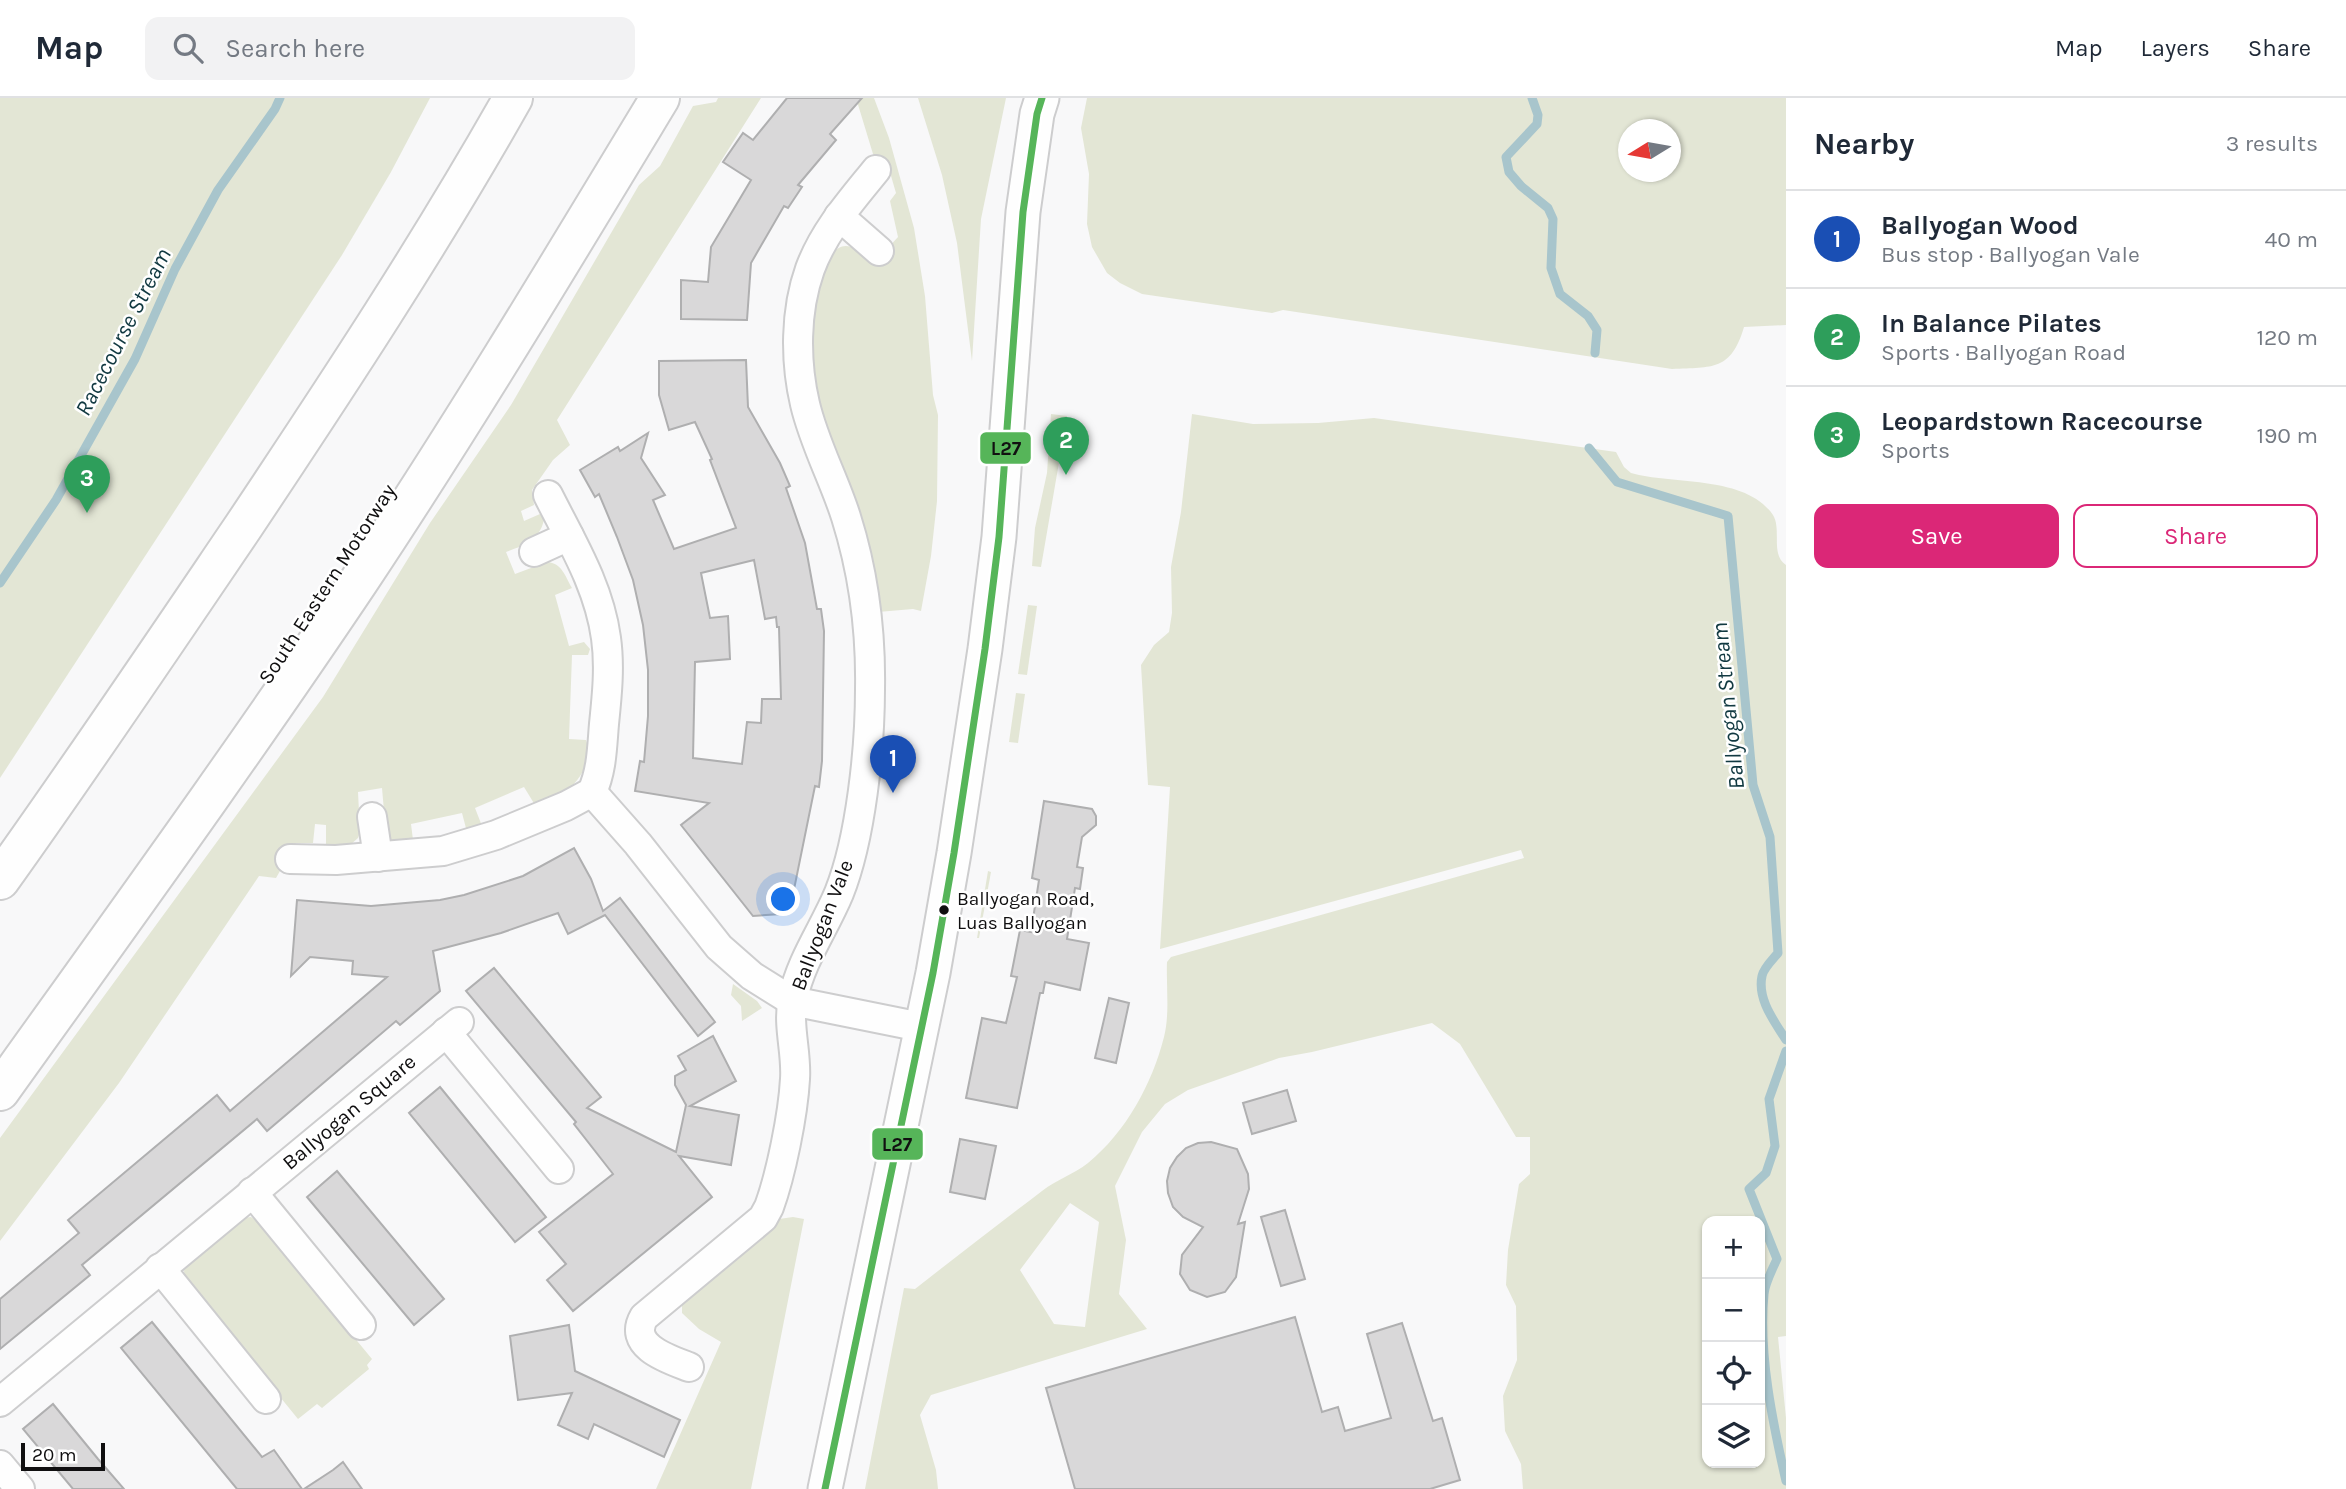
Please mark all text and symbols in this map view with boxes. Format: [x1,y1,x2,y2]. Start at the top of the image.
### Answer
search box [145,17,635,80]
text: Map [35,29,103,67]
icon: search [169,29,207,67]
text: Search here [225,33,365,64]
text: Map [2055,34,2103,62]
text: Layers [2141,34,2210,62]
text: Share [2248,34,2311,62]
north arrow [1618,119,1681,182]
text: Nearby [1814,126,1914,162]
text: 3 results [2226,130,2318,157]
text: Ballyogan Wood [1881,210,2079,241]
text: 1 [1833,226,1841,253]
text: 40 m [2265,226,2318,253]
text: Bus stop · Ballyogan Vale [1881,241,2140,268]
water label: Racecourse Stream [69,244,177,420]
text: In Balance Pilates [1881,308,2102,339]
text: 2 [1830,324,1844,351]
text: 120 m [2256,324,2318,351]
text: Sports · Ballyogan Road [1881,339,2126,366]
text: Leopardstown Racecourse [1881,406,2203,437]
pin: 2 [1043,417,1089,475]
text: 3 [1830,422,1844,449]
text: 190 m [2256,422,2318,449]
line badge: L27 [979,431,1032,465]
text: Sports [1881,437,1950,464]
text: L27 [991,438,1022,460]
pin: 3 [64,455,110,513]
street label: South Eastern Motorway [253,479,401,688]
button: Save [1814,504,2059,568]
button: Share [2073,504,2318,568]
water label: Ballyogan Stream [1706,621,1750,791]
pin: 1 [870,735,916,793]
street label: Ballyogan Vale [786,856,858,994]
your location [766,882,800,916]
place label: Ballyogan Road, Luas Ballyogan [957,888,1094,934]
marker: Ballyogan Road, Luas Ballyogan [937,903,951,917]
street label: Ballyogan Square [278,1049,420,1175]
line badge: L27 [871,1127,924,1161]
text: L27 [882,1134,913,1156]
map controls [1702,1216,1765,1468]
button: + [1702,1216,1765,1279]
button: − [1702,1279,1765,1342]
button: locate [1702,1342,1765,1405]
button: layers [1702,1405,1765,1468]
scale bar [21,1440,105,1472]
text: 20 m [32,1444,77,1466]

